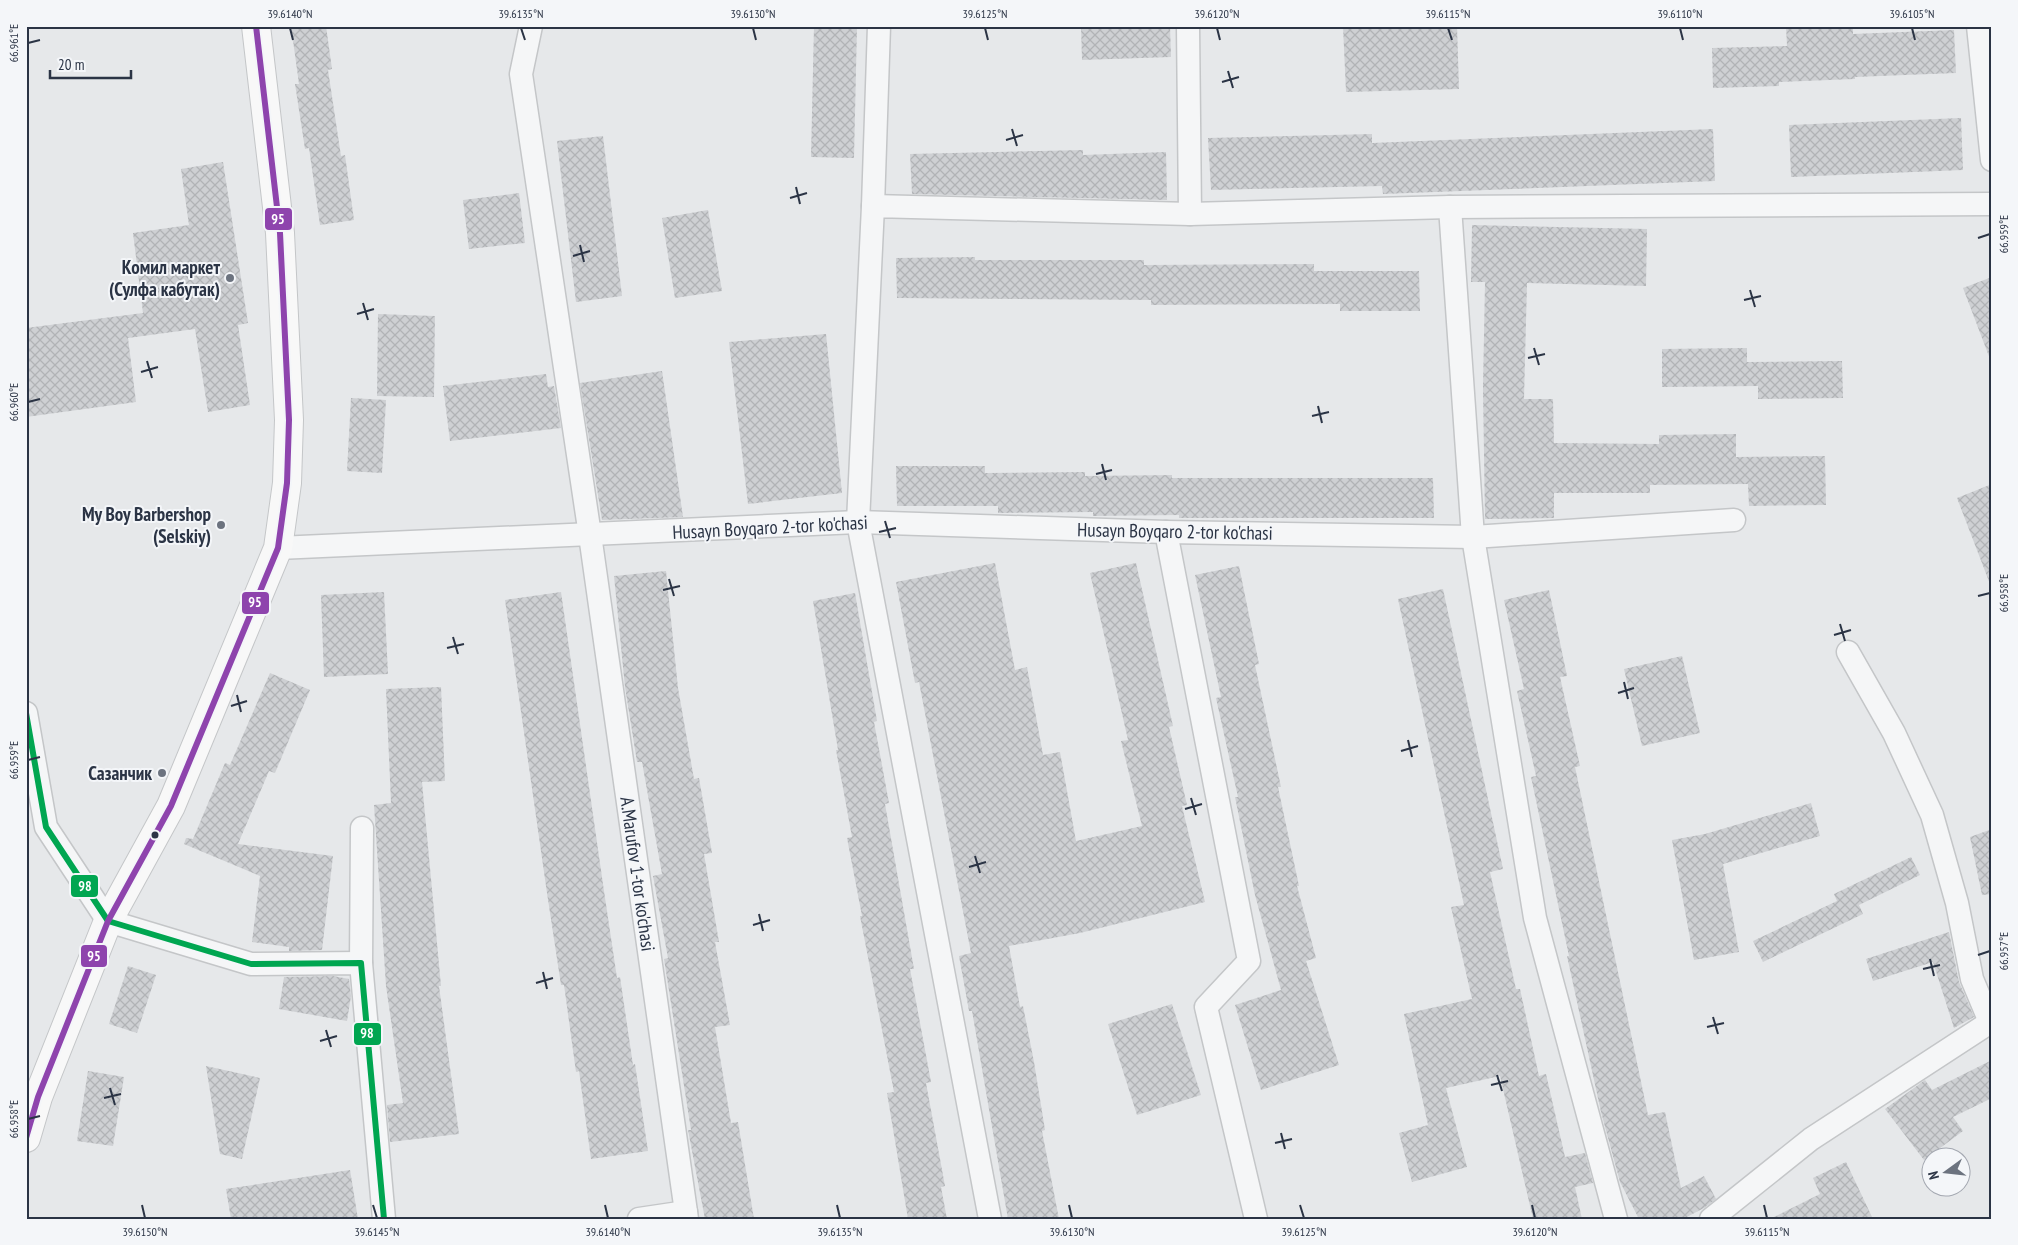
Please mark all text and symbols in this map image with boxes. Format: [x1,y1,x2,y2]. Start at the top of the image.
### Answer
text: 39.6140°N [267,6,313,21]
text: 39.6135°N [498,6,544,21]
text: 39.6130°N [730,6,776,21]
text: 39.6125°N [962,6,1008,21]
text: 39.6120°N [1194,6,1240,21]
text: 39.6115°N [1425,6,1471,21]
text: 39.6110°N [1657,6,1703,21]
text: 39.6105°N [1889,6,1935,21]
text: 66.961°E [6,24,21,62]
scale bar [50,48,131,80]
text: 20 m [58,55,84,74]
line badge: 95 [264,207,293,231]
text: 95 [271,210,285,228]
text: 66.959°E [1996,215,2011,253]
place label: Комил маркет (Сулфа кабутак) [109,255,220,301]
marker: Комил маркет (Сулфа кабутак) [224,272,236,284]
text: 66.960°E [6,383,21,421]
place label: My Boy Barbershop (Selskiy) [82,502,212,548]
street label: Husayn Boyqaro 2-tor ko'chasi [672,510,868,544]
street label: Husayn Boyqaro 2-tor ko'chasi [1077,517,1273,545]
marker: My Boy Barbershop (Selskiy) [215,519,227,531]
text: 66.958°E [1996,574,2011,612]
line badge: 95 [241,591,270,615]
text: 95 [248,593,262,611]
text: 66.959°E [6,741,21,779]
place label: Сазанчик [88,761,152,785]
marker: Сазанчик [156,767,168,779]
street label: A.Marufov 1-tor ko'chasi [615,795,661,953]
unlabelled marker [150,830,160,840]
line badge: 98 [70,874,99,898]
text: 98 [78,877,92,895]
text: 66.957°E [1996,932,2011,970]
line badge: 95 [80,944,108,968]
text: 95 [87,947,101,965]
line badge: 98 [353,1022,382,1046]
text: 98 [360,1024,374,1042]
text: 66.958°E [6,1100,21,1138]
north arrow [1920,1148,1970,1198]
text: N [1924,1169,1943,1181]
text: 39.6150°N [122,1224,168,1239]
text: 39.6145°N [354,1224,400,1239]
text: 39.6140°N [585,1224,631,1239]
text: 39.6135°N [817,1224,863,1239]
text: 39.6130°N [1049,1224,1095,1239]
text: 39.6125°N [1281,1224,1327,1239]
text: 39.6120°N [1512,1224,1558,1239]
text: 39.6115°N [1744,1224,1790,1239]

